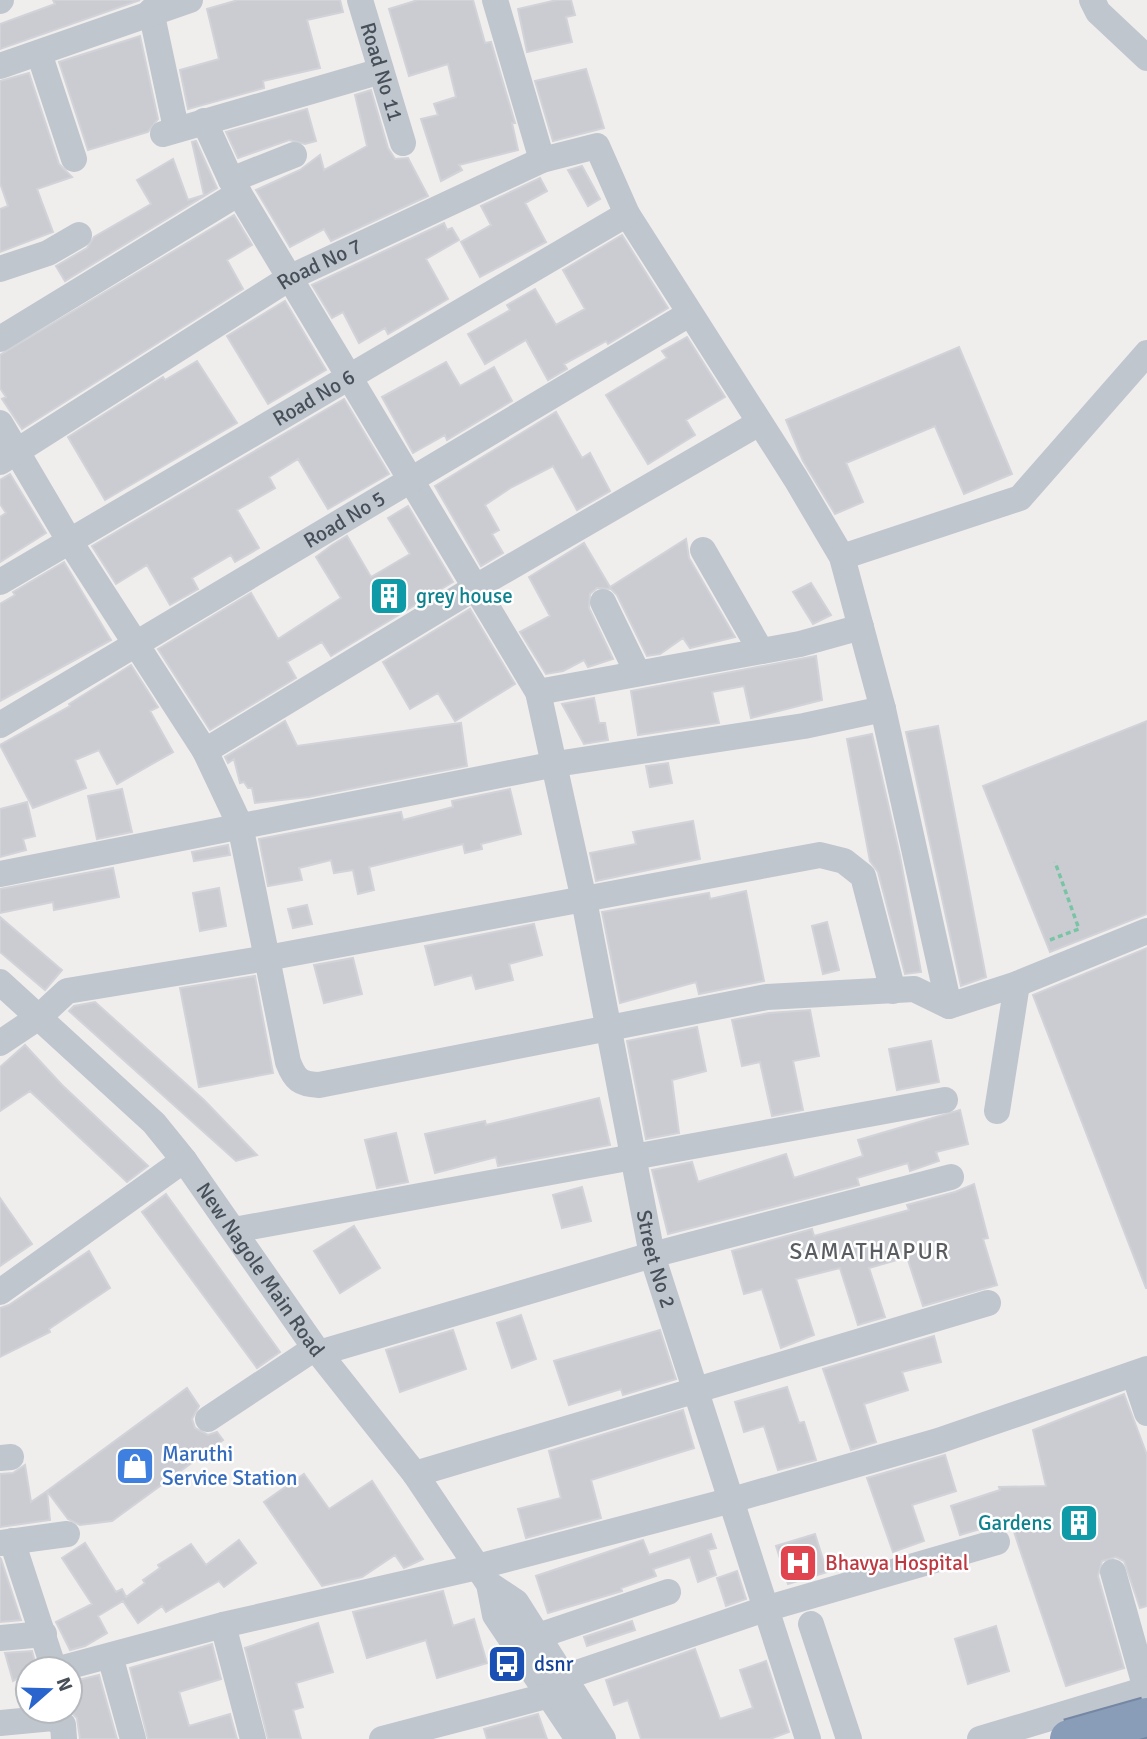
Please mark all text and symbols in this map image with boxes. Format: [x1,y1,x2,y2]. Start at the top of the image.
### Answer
street label: Road No 11 [354,19,409,124]
street label: Road No 7 [272,233,366,296]
street label: Road No 6 [268,364,360,432]
street label: Road No 5 [299,485,390,554]
building icon: grey house [368,575,410,617]
place label: grey house [416,583,513,609]
street label: New Nagole Main Road [191,1177,330,1362]
street label: Street No 2 [631,1208,681,1311]
district label: SAMATHAPUR [789,1237,951,1266]
place label: Maruthi Service Station [162,1441,297,1491]
shop icon: Maruthi Service Station [114,1445,156,1487]
building icon: Gardens [1058,1502,1100,1544]
place label: Gardens [978,1510,1052,1536]
hospital icon: Bhavya Hospital [777,1542,819,1584]
place label: Bhavya Hospital [825,1550,969,1576]
bus stop icon: dsnr [486,1643,528,1685]
place label: dsnr [534,1651,574,1677]
north arrow [14,1655,84,1725]
text: N [50,1674,78,1695]

